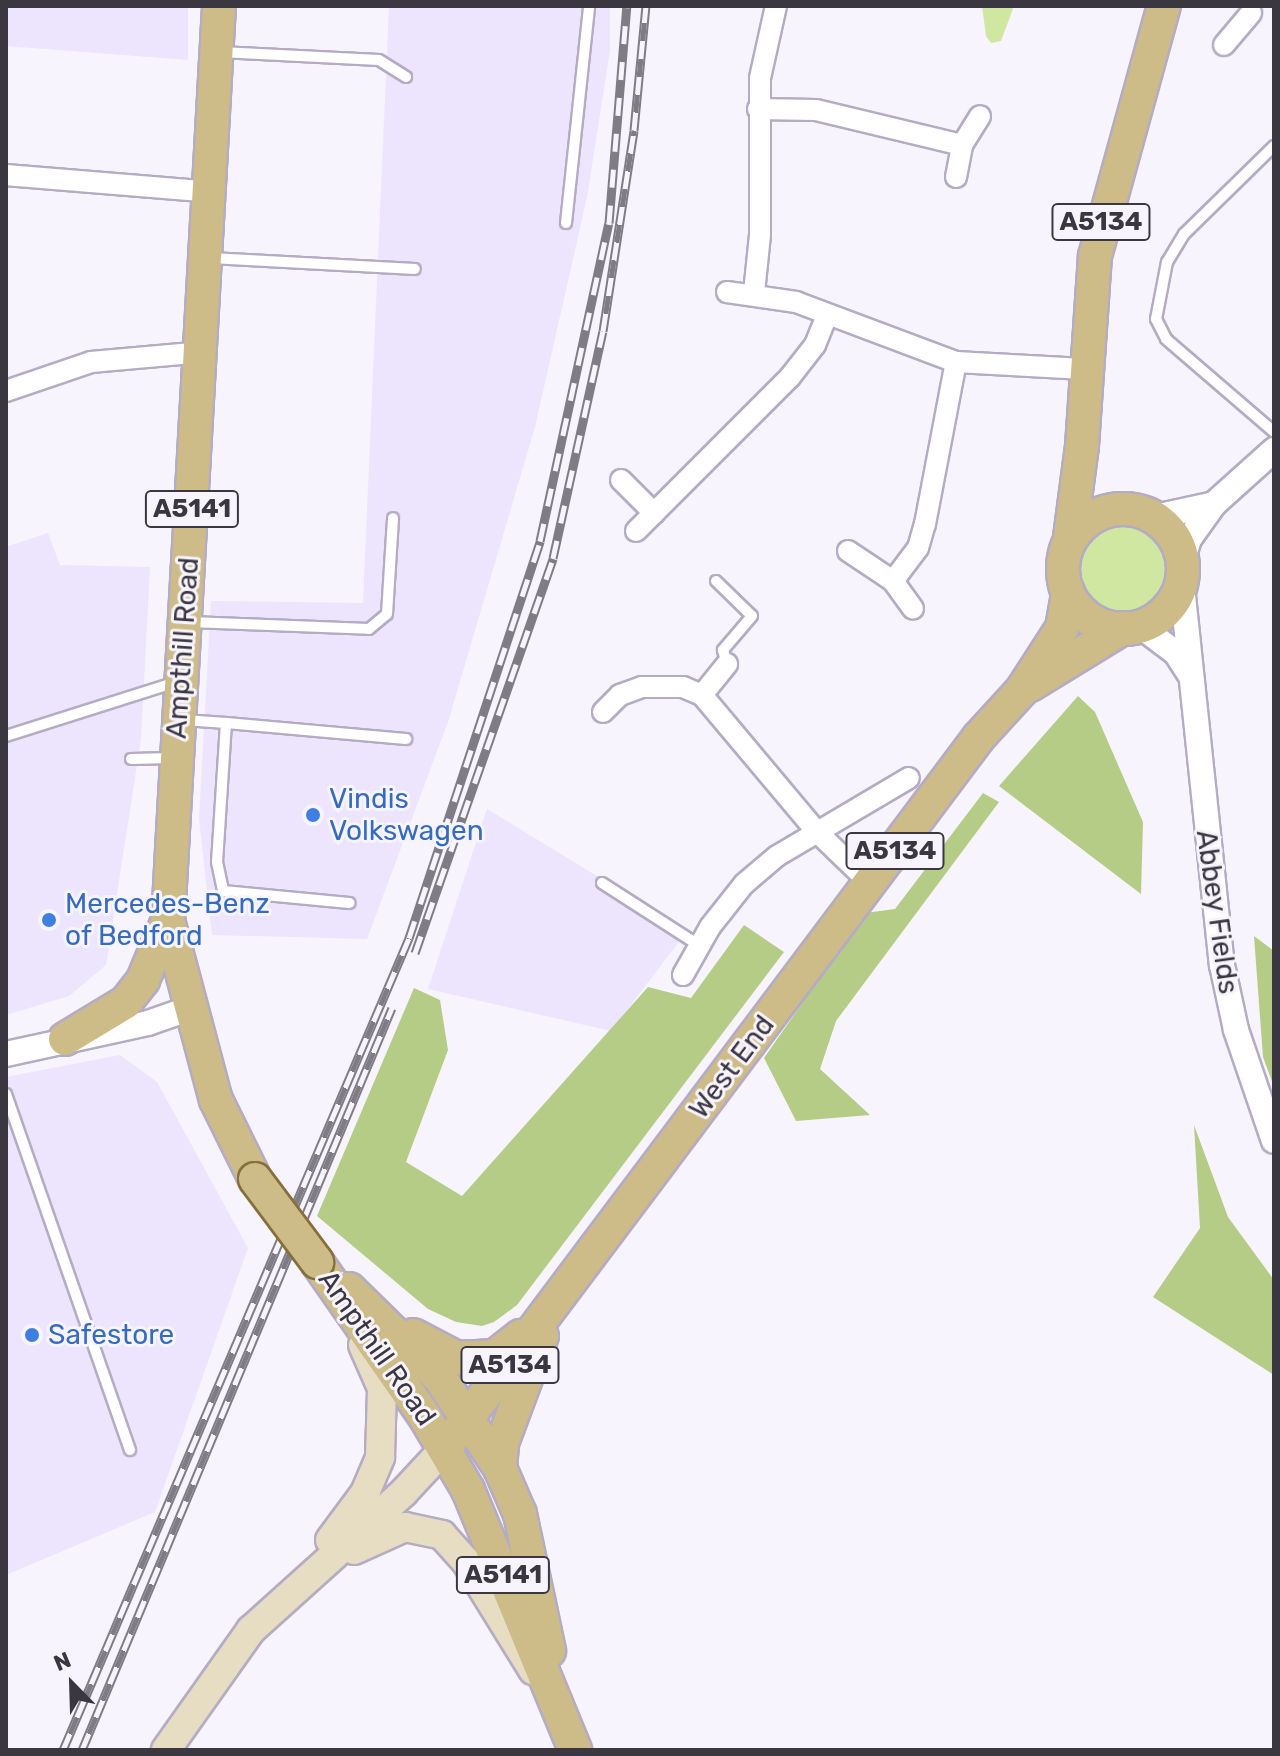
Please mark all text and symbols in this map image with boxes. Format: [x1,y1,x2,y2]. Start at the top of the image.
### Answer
road number: A5134 [1051,200,1151,244]
road number: A5141 [144,487,240,531]
street label: Ampthill Road [160,556,206,740]
place label: Vindis Volkswagen [329,782,484,848]
marker: Vindis Volkswagen [304,806,322,824]
street label: Abbey Fields [1189,827,1245,997]
road number: A5134 [845,829,945,873]
place label: Mercedes-Benz of Bedford [65,887,270,953]
marker: Mercedes-Benz of Bedford [40,911,58,929]
street label: West End [682,1009,782,1125]
street label: Ampthill Road [311,1264,443,1432]
place label: Safestore [48,1318,174,1352]
marker: Safestore [23,1326,41,1344]
road number: A5134 [460,1343,560,1387]
road number: A5141 [455,1553,551,1597]
north arrow [32,1644,112,1724]
text: N [50,1646,75,1677]

